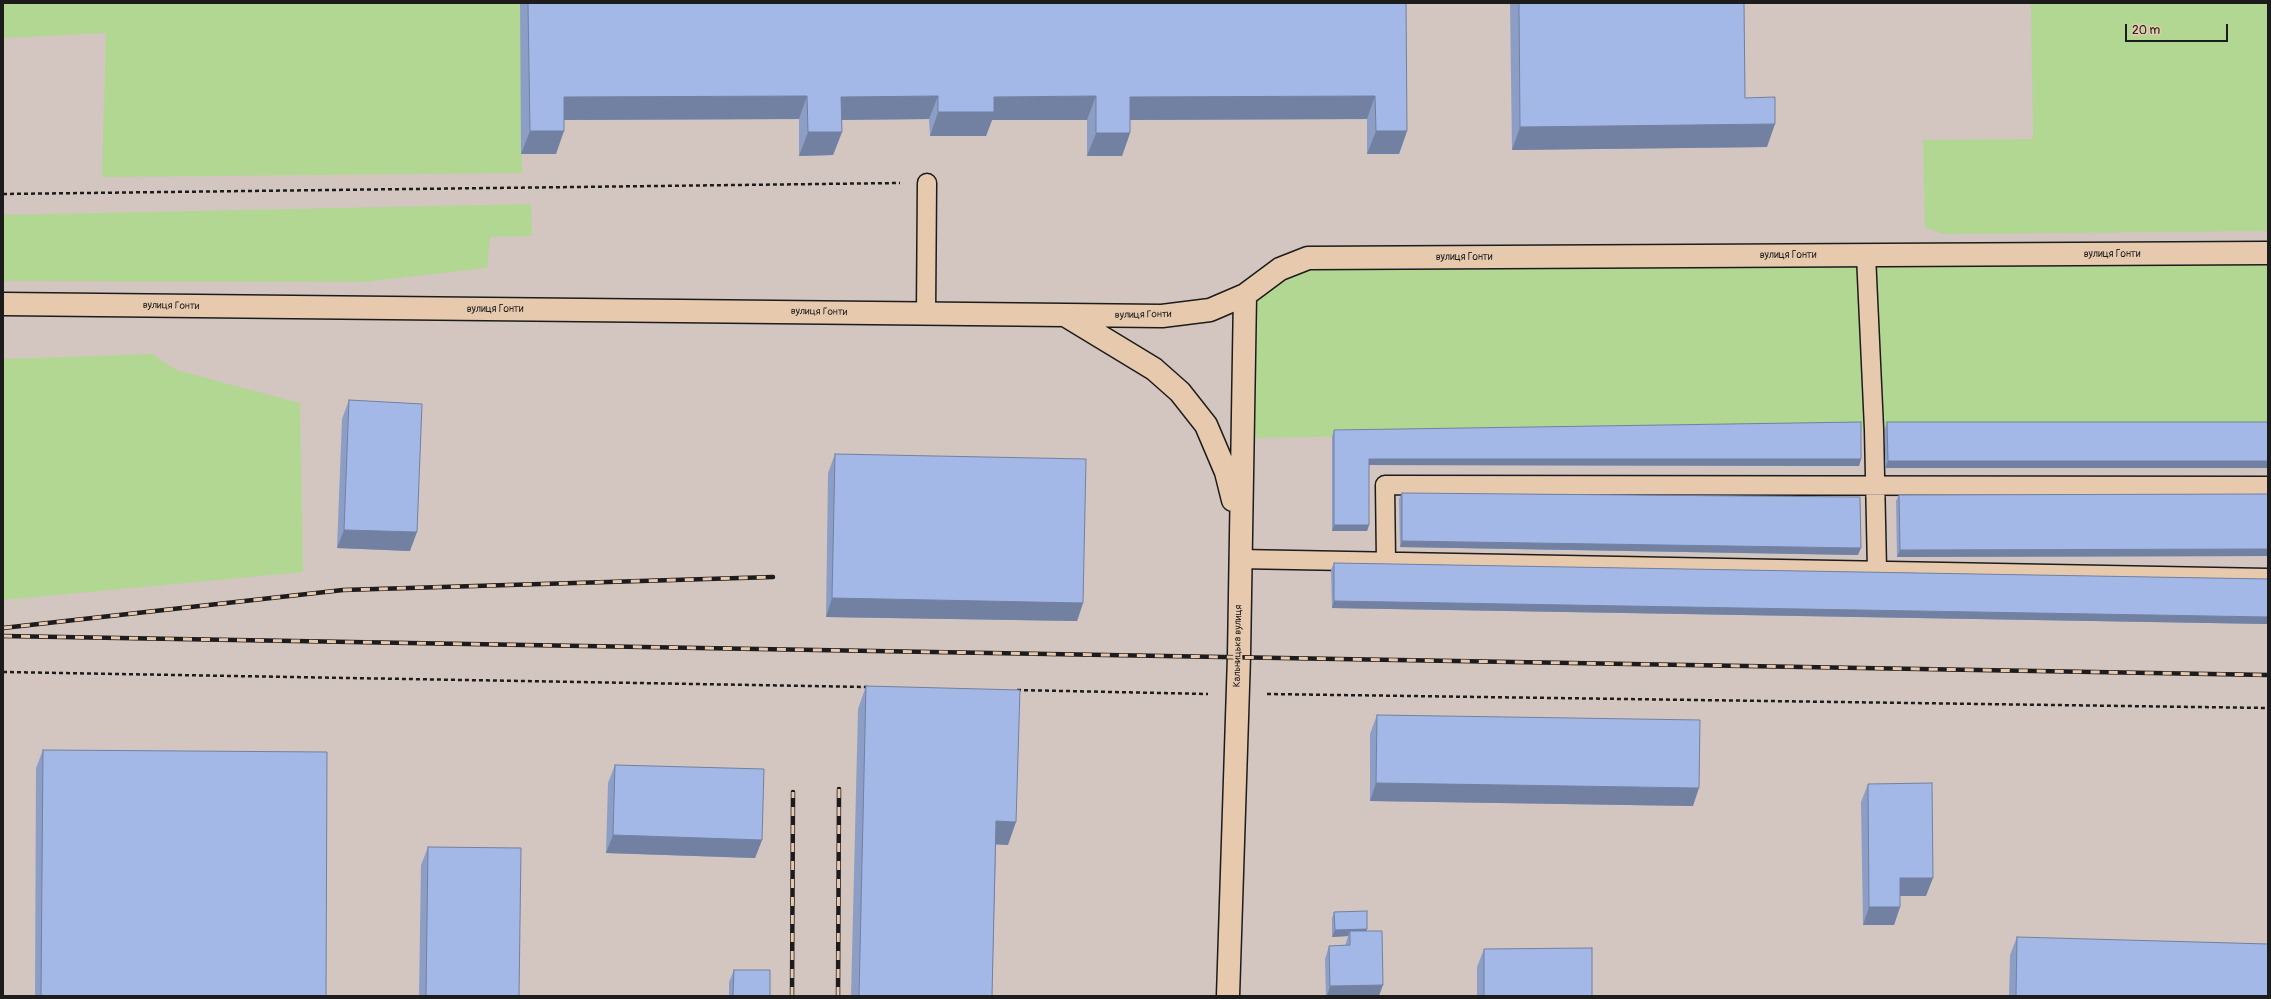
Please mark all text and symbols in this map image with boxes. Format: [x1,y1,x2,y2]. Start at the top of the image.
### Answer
scale bar [2127,16,2230,42]
text: 20 m [2132,23,2160,38]
street label: вулиця Гонти [2084,248,2140,260]
street label: вулиця Гонти [1760,249,1816,261]
street label: вулиця Гонти [1436,251,1492,263]
street label: вулиця Гонти [143,300,199,312]
street label: вулиця Гонти [467,303,523,315]
street label: вулиця Гонти [791,306,847,318]
street label: вулиця Гонти [1115,309,1171,321]
street label: Кальницька вулиця [1231,605,1245,687]

